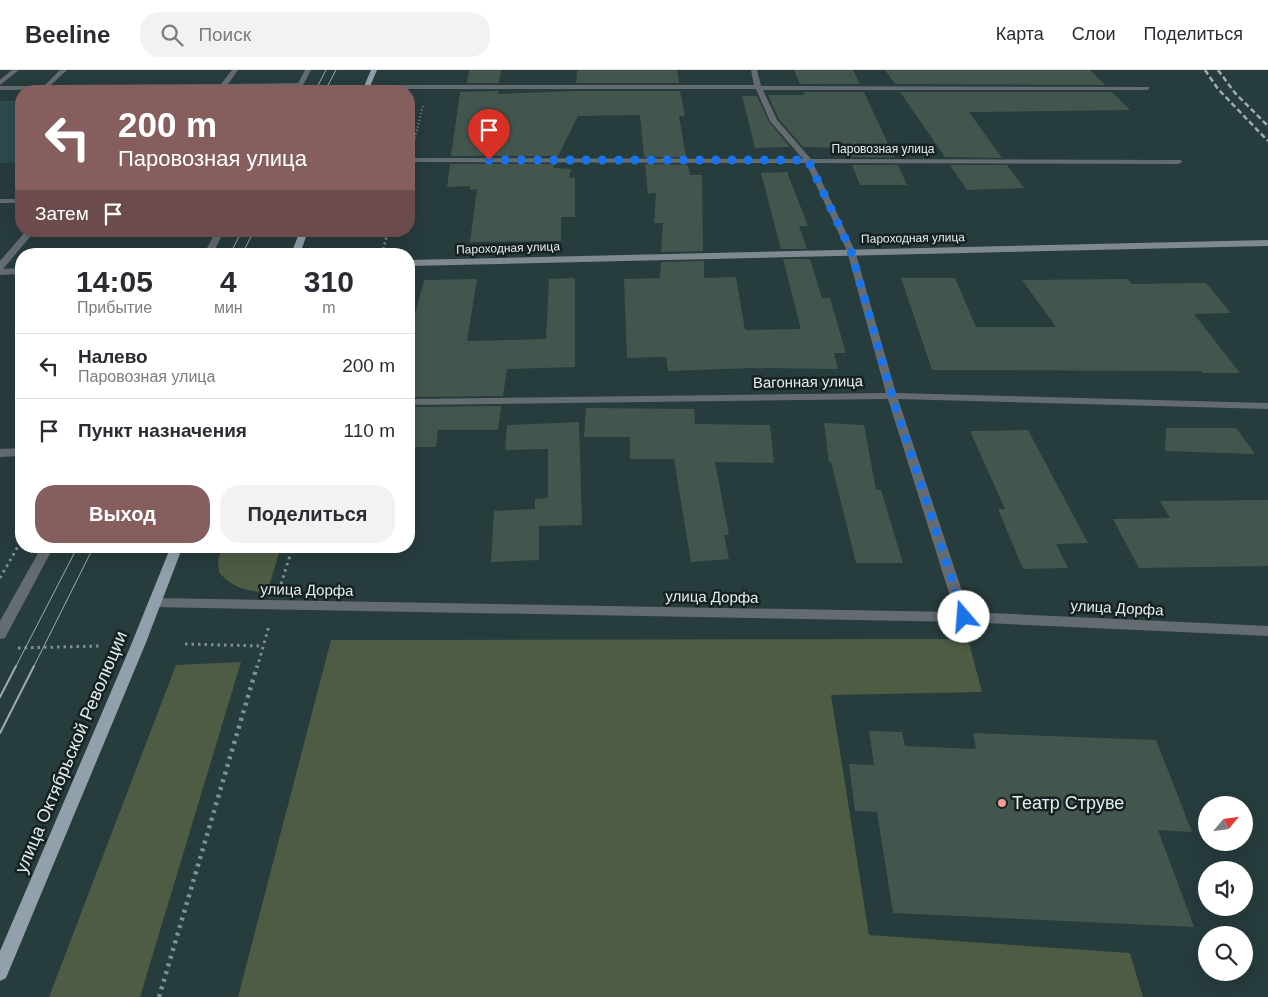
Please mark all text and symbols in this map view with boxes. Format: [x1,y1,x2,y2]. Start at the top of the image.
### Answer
search box [140,12,490,57]
text: Beeline [25,21,110,48]
icon: search [158,21,186,49]
text: Поиск [198,24,251,45]
text: Карта [996,24,1044,44]
text: Слои [1072,24,1116,44]
text: Поделиться [1144,24,1243,44]
icon: left [35,105,100,170]
text: 200 m [118,105,217,144]
pin [468,109,510,160]
icon: arrive [475,116,503,144]
street label: Паровозная улица [831,142,935,156]
text: Паровозная улица [118,146,307,171]
icon: arrive [99,200,127,228]
text: Затем [35,203,89,224]
street label: Пароходная улица [861,230,965,246]
street label: Пароходная улица [456,239,560,257]
text: 14:05 [76,265,153,298]
text: 4 [220,265,237,298]
text: 310 [304,265,354,298]
text: Прибытие [77,299,152,316]
text: мин [214,299,243,316]
text: m [322,299,335,316]
text: Налево [78,346,148,367]
icon: left [35,352,63,380]
text: 200 m [342,355,395,376]
text: Паровозная улица [78,368,215,385]
street label: Вагонная улица [753,372,864,391]
icon: arrive [35,417,63,445]
text: Пункт назначения [78,420,247,441]
text: 110 m [344,420,395,441]
button: Выход [35,485,210,543]
button: Поделиться [220,485,395,543]
street label: улица Дорфа [260,580,354,599]
street label: улица Дорфа [665,587,759,606]
position arrow [937,590,989,642]
street label: улица Дорфа [1070,597,1165,618]
street label: улица Октябрьской Революции [11,628,131,876]
place label: Театр Струве [1012,793,1124,813]
north arrow [1198,796,1252,851]
map controls [1198,796,1253,981]
marker: Театр Струве [996,797,1008,809]
button: sound [1198,861,1253,916]
button: search [1198,926,1253,981]

